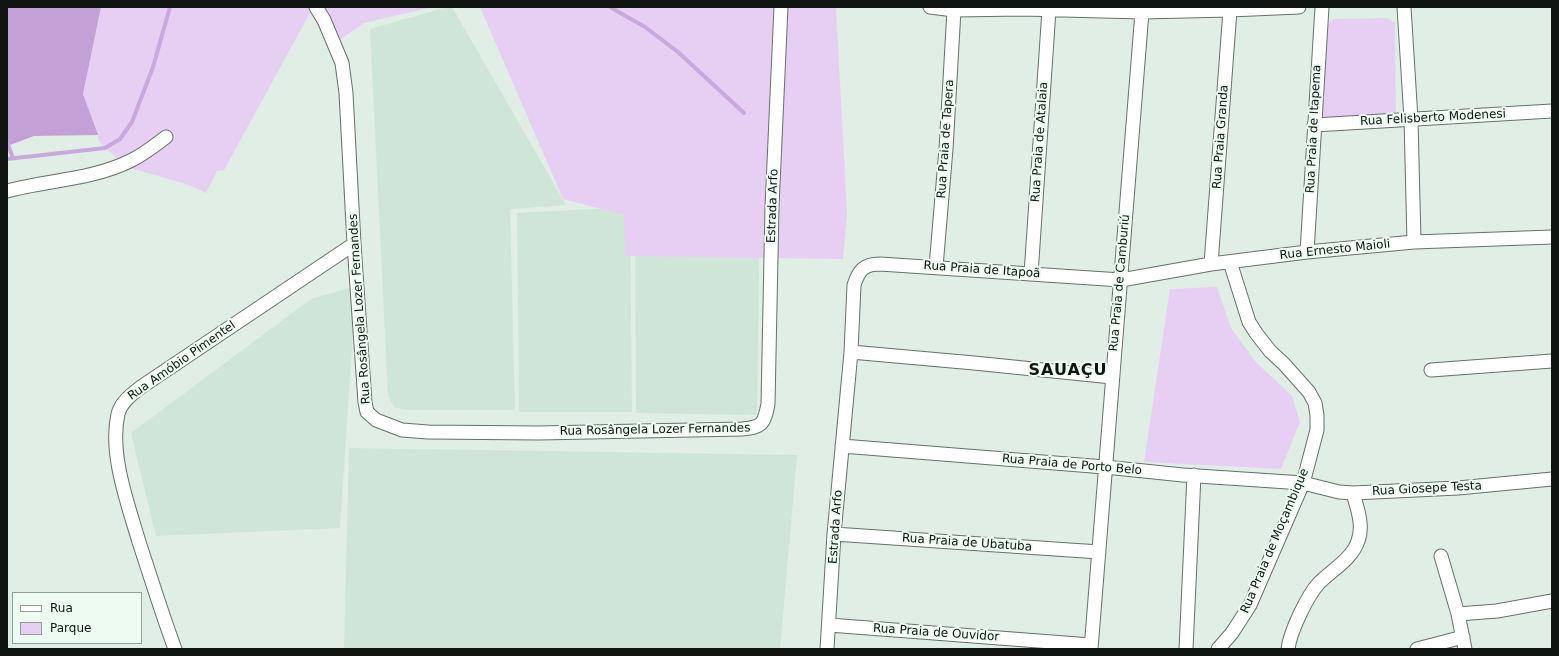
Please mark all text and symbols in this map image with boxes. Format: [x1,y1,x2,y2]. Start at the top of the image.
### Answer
street label: Rua Praia de Itapema [1303,64,1325,194]
street label: Rua Praia de Tapera [935,79,957,199]
street label: Rua Praia de Atalaia [1029,81,1051,203]
street label: Rua Praia Granda [1210,84,1232,190]
street label: Rua Felisberto Modenesi [1360,107,1506,129]
street label: Estrada Arfo [765,169,781,243]
street label: Rua Rosângela Lozer Fernandes [346,213,374,405]
street label: Rua Praia de Camburiú [1107,214,1133,352]
street label: Rua Ernesto Maioli [1279,237,1391,263]
street label: Rua Praia de Itapoã [923,259,1041,281]
street label: Rua Amóbio Pimentel [125,318,239,404]
district label: SAUAÇU [1028,361,1108,381]
street label: Rua Rosângela Lozer Fernandes [559,421,751,439]
street label: Rua Praia de Porto Belo [1001,452,1143,478]
street label: Rua Praia de Moçambique [1238,466,1312,616]
street label: Rua Giosepe Testa [1372,479,1482,499]
street label: Estrada Arfo [826,489,846,565]
street label: Rua Praia de Ubatuba [902,531,1032,555]
legend [12,592,142,644]
text: Rua [50,601,73,615]
text: Parque [50,621,91,635]
street label: Rua Praia de Ouvidor [872,621,1000,645]

